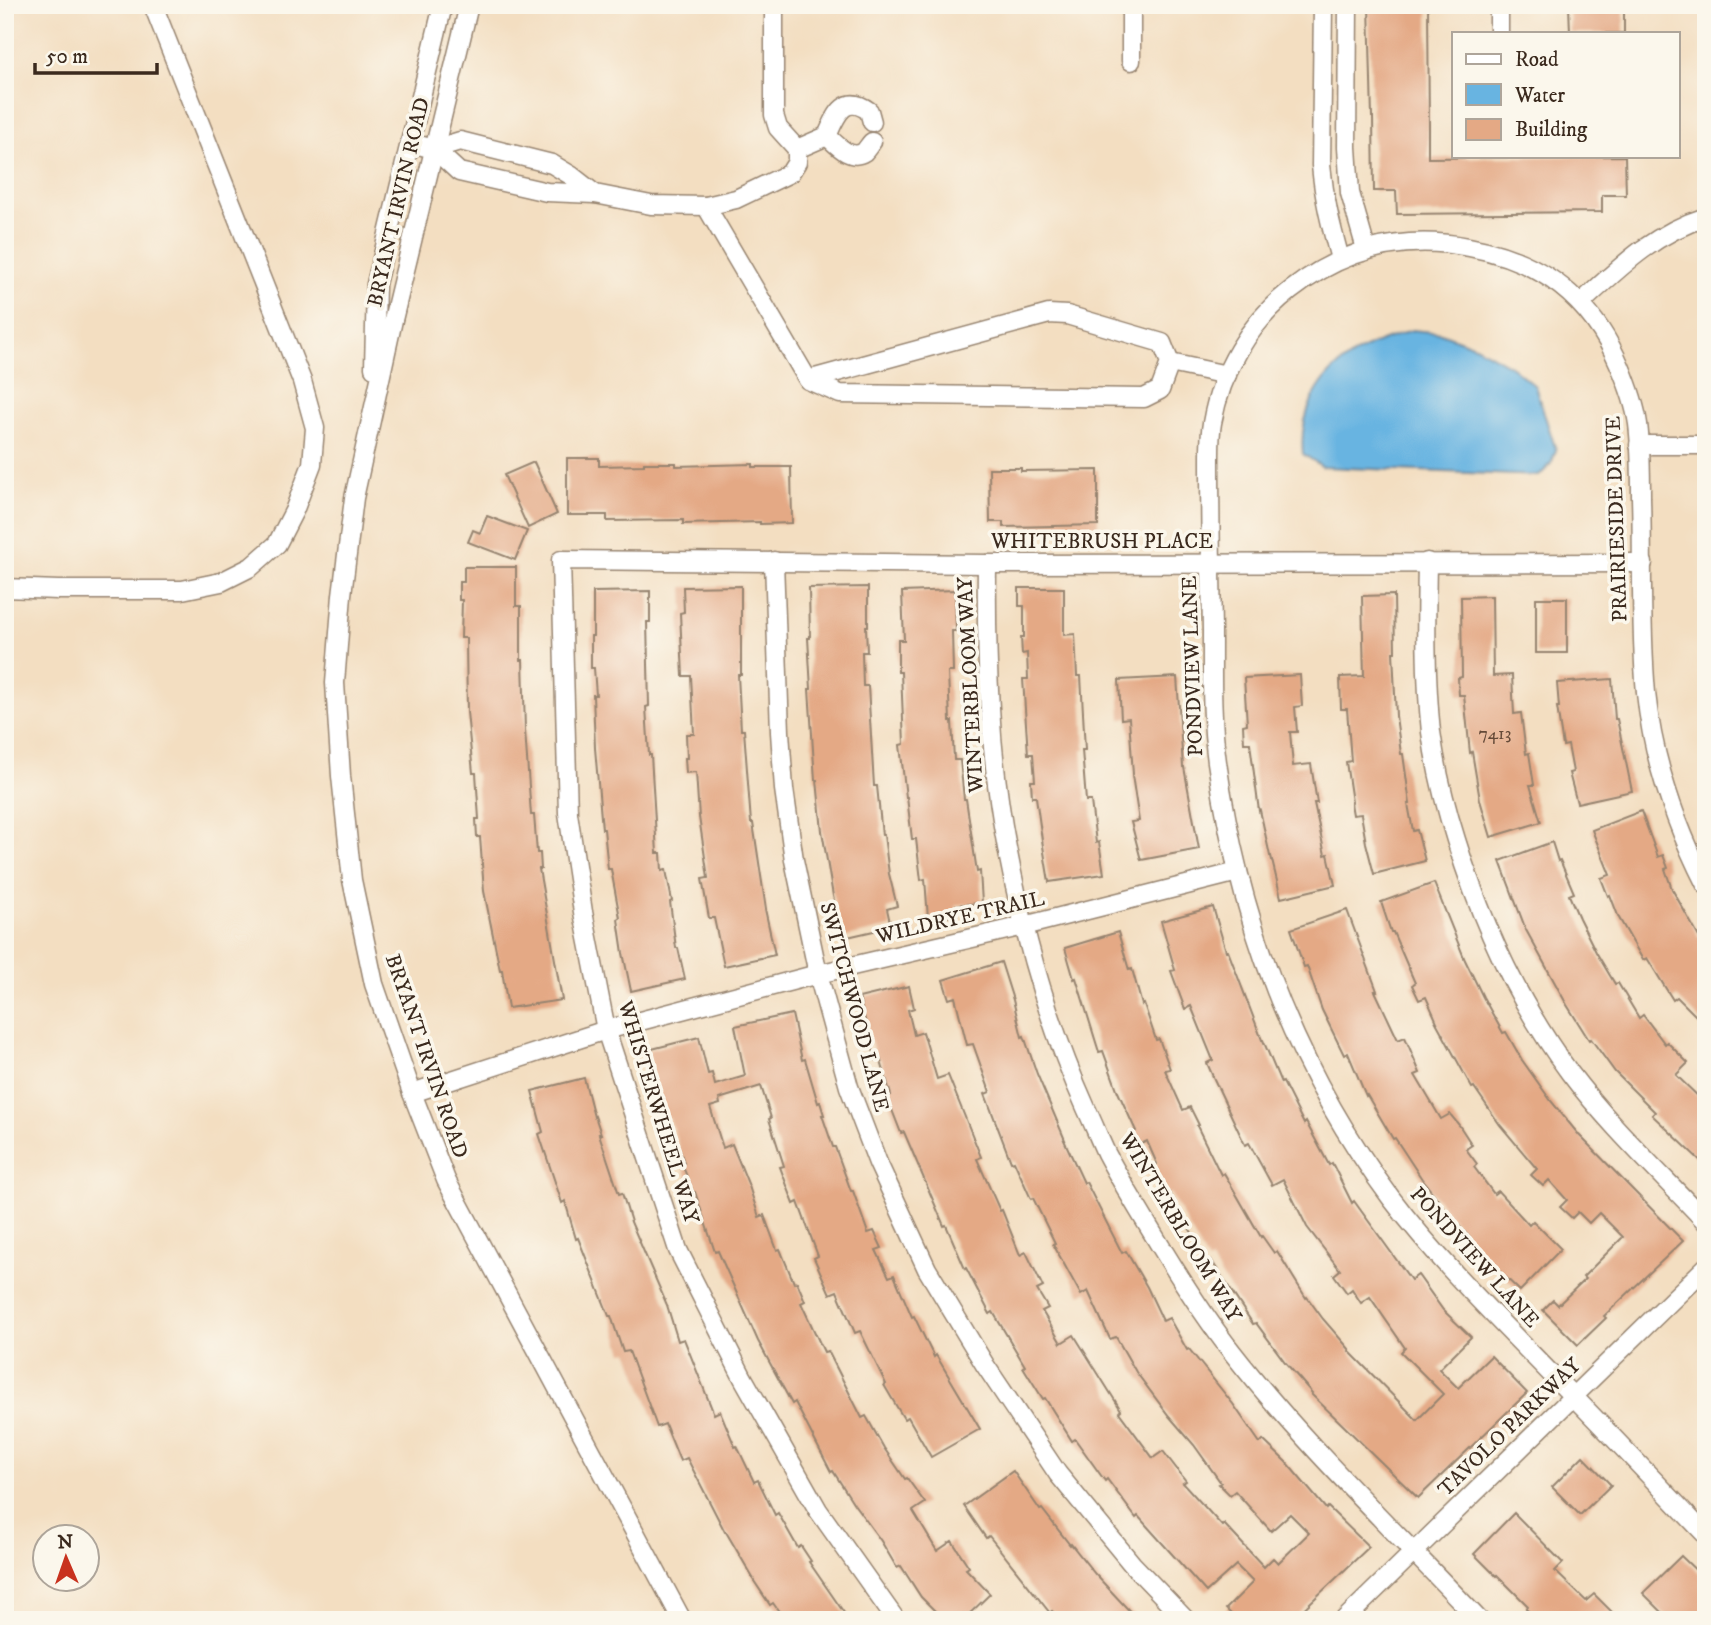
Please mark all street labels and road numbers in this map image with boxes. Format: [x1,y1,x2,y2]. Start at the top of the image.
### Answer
street label: BRYANT IRVIN ROAD [362,95,436,309]
street label: PRAIRIESIDE DRIVE [1600,415,1634,623]
street label: WHITEBRUSH PLACE [990,529,1213,555]
street label: PONDVIEW LANE [1177,575,1209,757]
street label: WINTERBLOOM WAY [952,576,990,795]
street label: WILDRYE TRAIL [872,886,1047,950]
street label: SWITCHWOOD LANE [814,900,895,1115]
street label: BRYANT IRVIN ROAD [379,951,473,1162]
street label: WHISTERWHEEL WAY [611,997,705,1228]
street label: WINTERBLOOM WAY [1113,1127,1247,1328]
street label: PONDVIEW LANE [1404,1182,1545,1334]
street label: TAVOLO PARKWAY [1433,1352,1587,1503]

